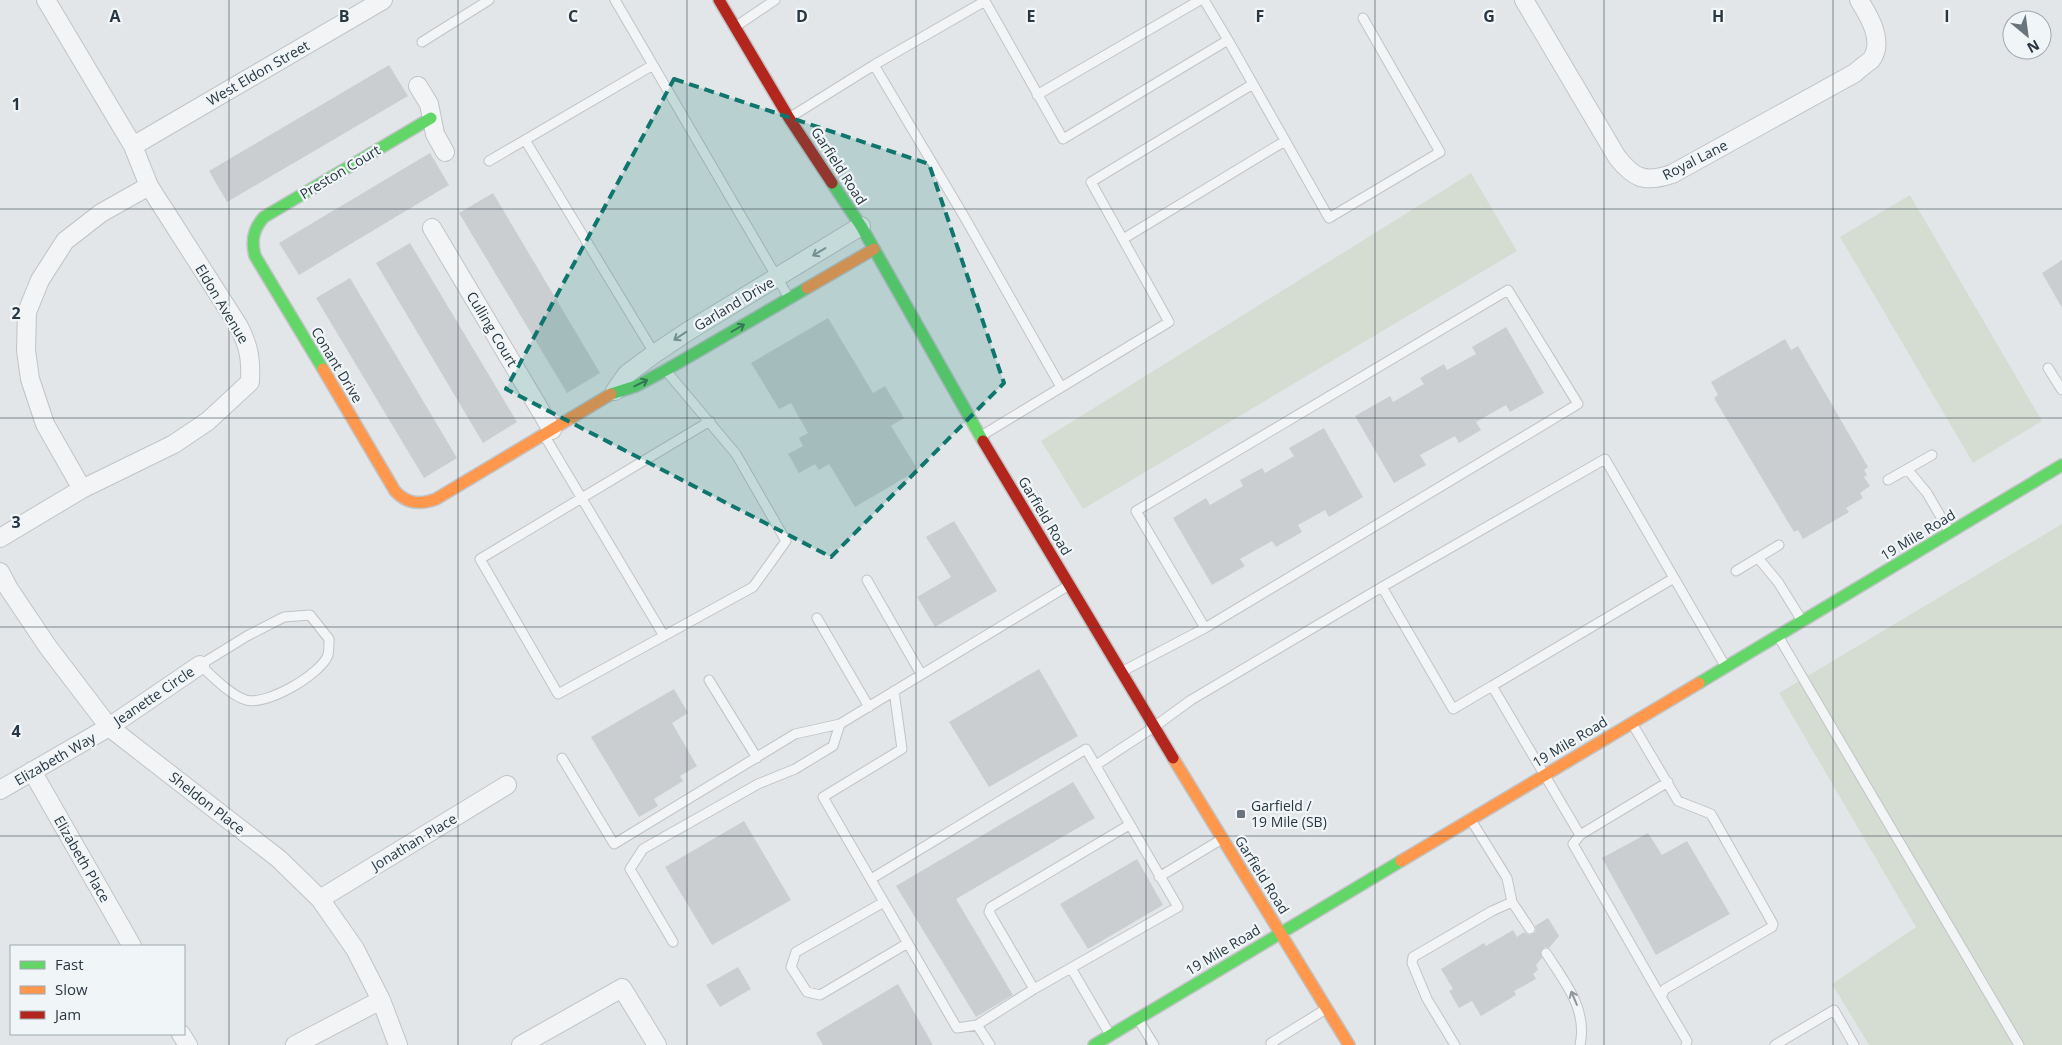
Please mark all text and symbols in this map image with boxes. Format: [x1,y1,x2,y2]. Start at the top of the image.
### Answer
text: A [109,5,121,27]
text: B [339,5,349,27]
text: C [568,5,578,27]
text: D [796,5,808,27]
text: E [1027,5,1036,27]
text: F [1256,5,1264,27]
text: G [1483,5,1495,27]
text: H [1712,5,1724,27]
text: I [1944,5,1950,27]
north arrow [2002,10,2052,60]
street label: West Eldon Street [203,35,313,110]
text: N [2024,36,2043,58]
text: 1 [11,93,21,115]
street label: Garfield Road [807,123,872,208]
street label: Royal Lane [1659,135,1731,184]
street label: Preston Court [296,140,384,203]
one-way arrow [813,247,827,257]
street label: Eldon Avenue [191,261,254,347]
street label: Garland Drive [690,272,777,335]
street label: Culling Court [463,288,522,370]
text: 2 [11,302,21,324]
street label: Conant Drive [307,323,368,406]
one-way arrow [730,323,745,332]
one-way arrow [673,331,687,341]
one-way arrow [633,378,648,387]
street label: Garfield Road [1014,473,1076,559]
street label: 19 Mile Road [1877,505,1959,564]
text: 3 [11,511,21,533]
street label: Jeanette Circle [108,661,198,731]
street label: 19 Mile Road [1529,712,1611,771]
text: 4 [11,720,21,742]
street label: Elizabeth Way [11,727,100,789]
street label: Sheldon Place [166,767,249,838]
place label: Garfield / 19 Mile (SB) [1251,796,1327,831]
marker: Garfield / 19 Mile (SB) [1235,808,1247,820]
street label: Jonathan Place [366,809,460,876]
street label: Elizabeth Place [50,812,115,906]
street label: Garfield Road [1231,832,1294,917]
street label: 19 Mile Road [1182,920,1264,979]
legend [10,945,185,1035]
text: Fast [55,954,84,974]
text: Slow [55,979,88,999]
one-way arrow [1568,991,1578,1006]
text: Jam [53,1004,81,1024]

